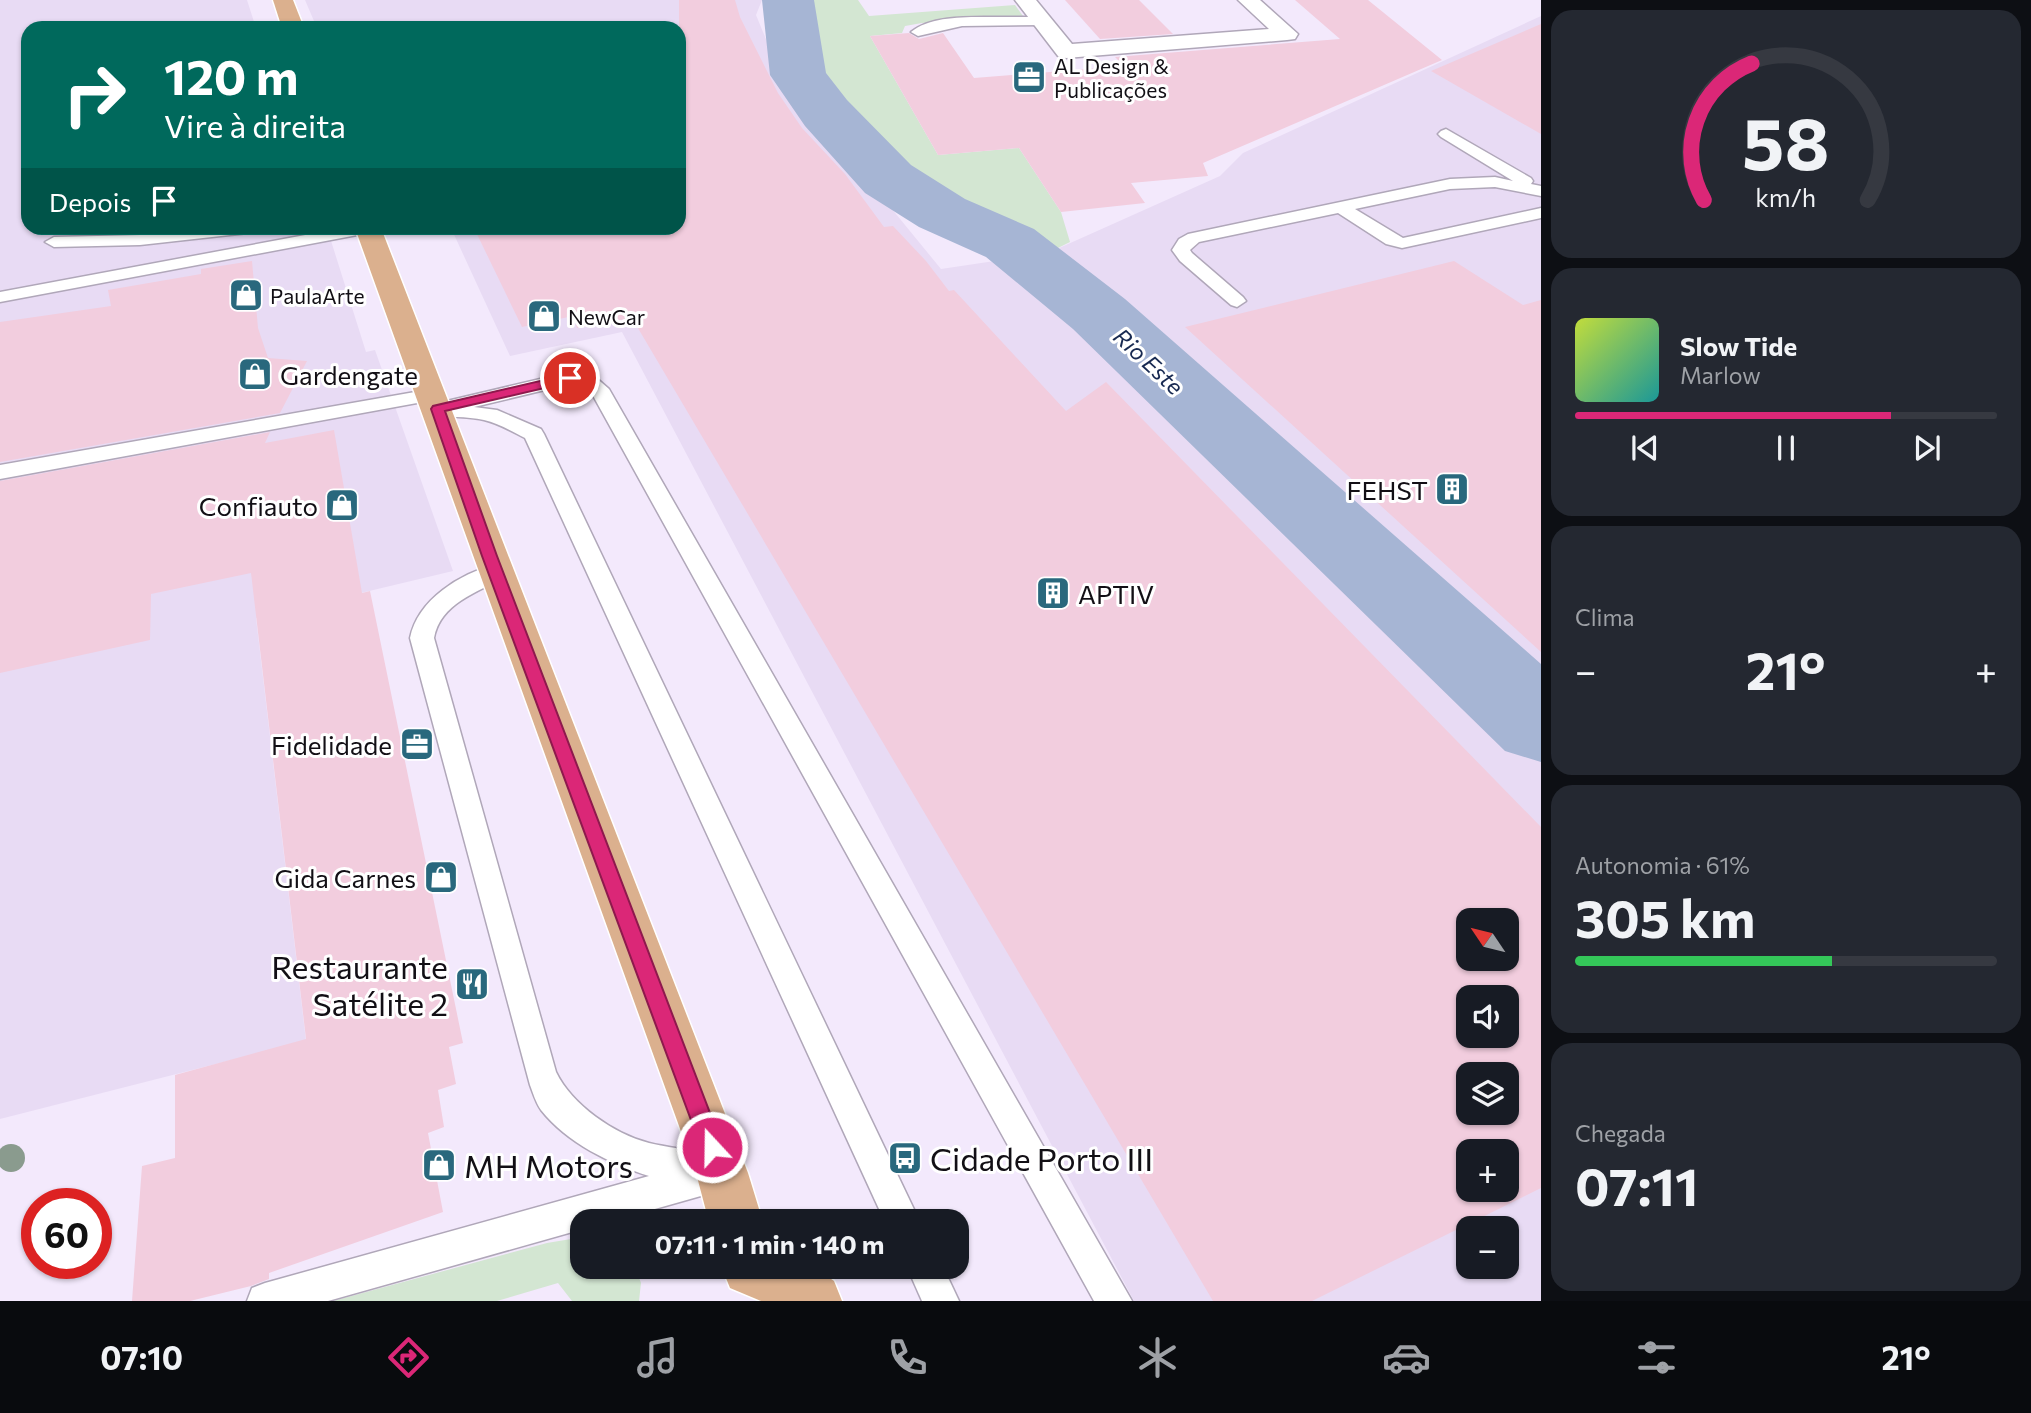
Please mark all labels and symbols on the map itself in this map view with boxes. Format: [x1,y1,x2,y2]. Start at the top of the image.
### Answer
place label: AL Design & Publicações [1054,53,1169,102]
office icon: AL Design & Publicações [1010,58,1048,96]
shop icon: PaulaArte [227,276,265,314]
place label: PaulaArte [270,283,365,308]
shop icon: NewCar [525,297,563,335]
place label: NewCar [568,304,645,329]
water label: Rio Este [1108,322,1190,400]
pin [540,348,600,408]
shop icon: Gardengate [236,355,274,393]
place label: Gardengate [280,359,418,390]
building icon: FEHST [1433,470,1471,508]
place label: FEHST [1347,474,1428,505]
shop icon: Confiauto [323,486,361,524]
place label: Confiauto [199,490,318,521]
building icon: APTIV [1034,574,1072,612]
place label: APTIV [1078,578,1154,609]
office icon: Fidelidade [398,725,436,763]
place label: Fidelidade [271,729,392,760]
shop icon: Gida Carnes [422,858,460,896]
place label: Gida Carnes [274,862,416,893]
north arrow [1456,908,1519,971]
place label: Restaurante Satélite 2 [271,946,448,1023]
restaurant icon: Restaurante Satélite 2 [453,965,491,1003]
position arrow [675,1110,749,1184]
place label: Cidade Porto III [930,1138,1153,1178]
bus stop icon: Cidade Porto III [886,1139,924,1177]
place label: MH Motors [464,1145,633,1185]
shop icon: MH Motors [420,1146,458,1184]
speed limit sign: 60 [21,1188,112,1279]

